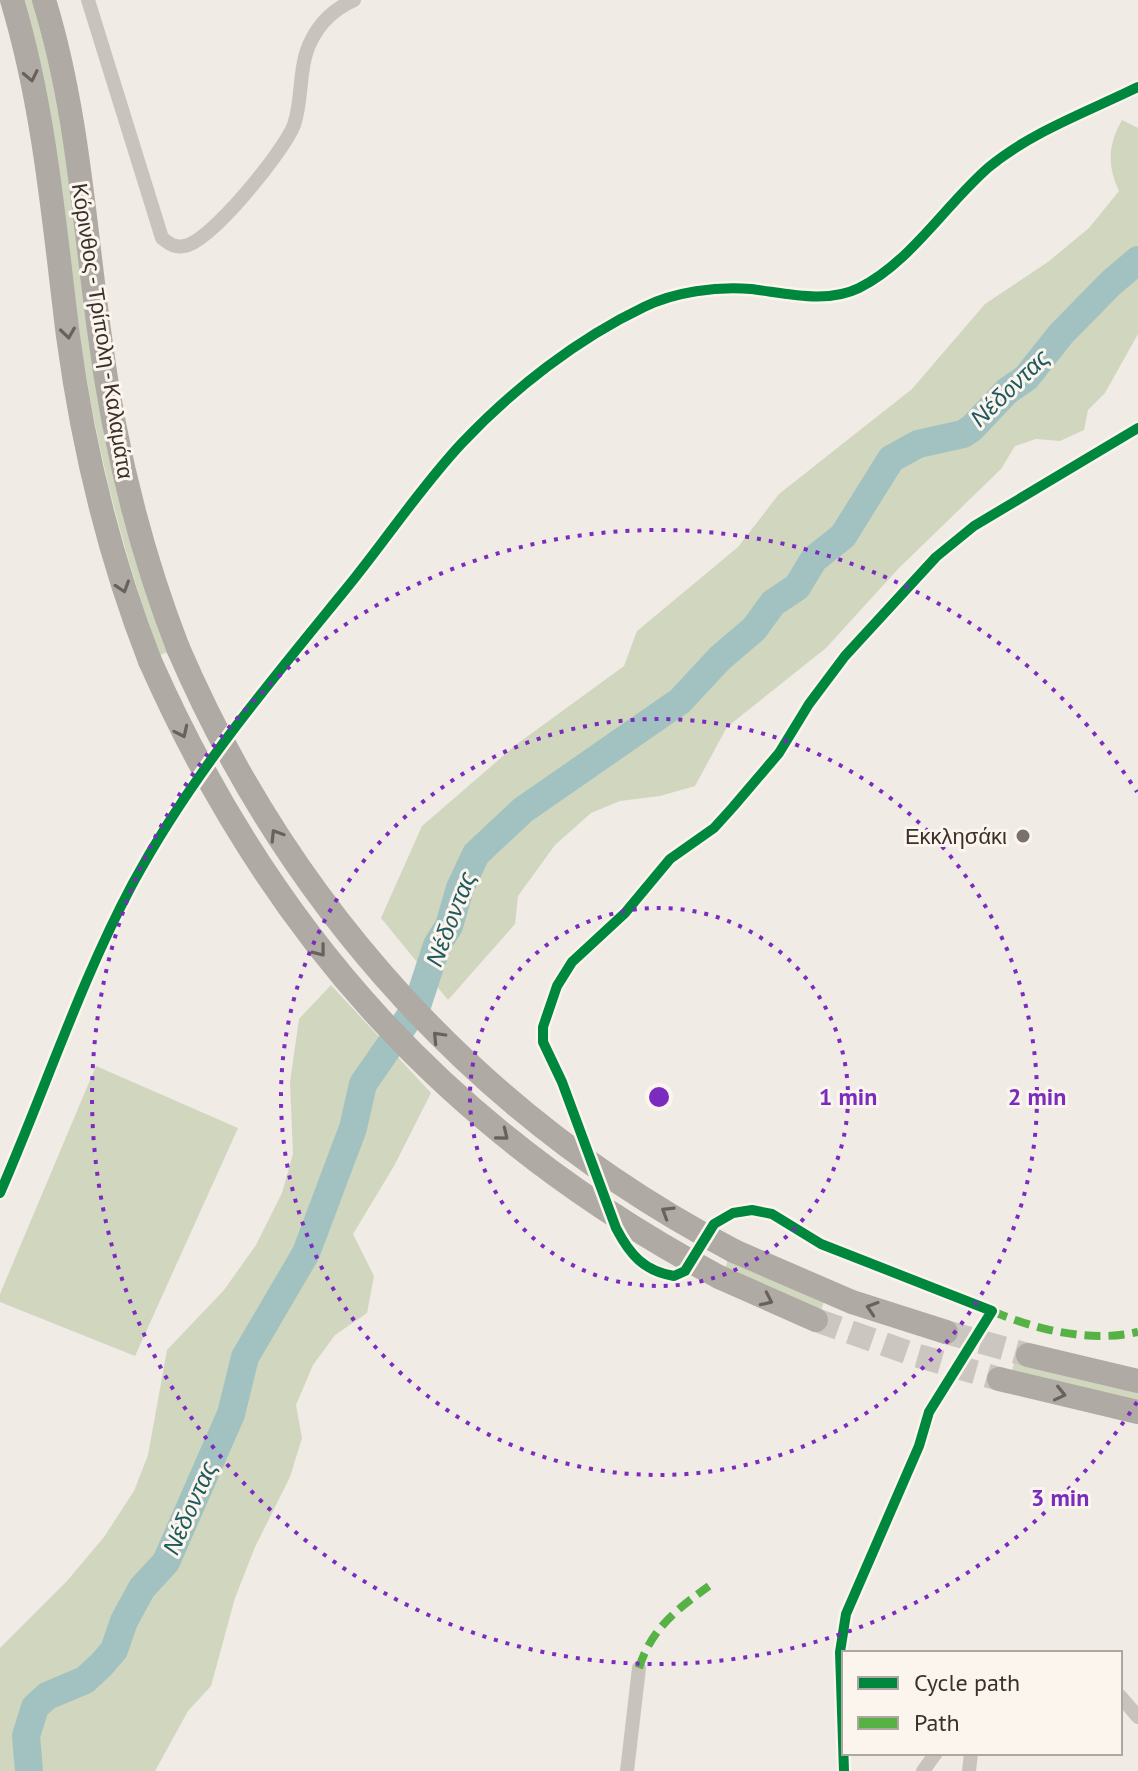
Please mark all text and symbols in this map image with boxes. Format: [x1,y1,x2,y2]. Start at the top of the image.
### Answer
one-way arrow [22,68,39,82]
street label: Κόρινθος - Τρίπολη - Καλαμάτα [66,181,140,481]
one-way arrow [59,326,76,340]
water label: Νέδoντας [963,342,1056,433]
one-way arrow [114,579,130,593]
one-way arrow [172,723,188,738]
place label: Εκκλησάκι [905,822,1007,850]
marker: Εκκλησάκι [1014,827,1032,845]
one-way arrow [271,829,286,844]
water label: Νέδoντας [418,867,483,971]
one-way arrow [311,943,325,957]
one-way arrow [433,1032,448,1046]
text: 1 min [819,1081,877,1112]
text: 2 min [1008,1081,1066,1112]
centre of rings [645,1083,673,1111]
one-way arrow [494,1126,509,1140]
one-way arrow [661,1207,675,1222]
one-way arrow [759,1290,773,1306]
one-way arrow [866,1302,880,1318]
one-way arrow [1053,1385,1066,1402]
water label: Νέδoντας [155,1456,224,1559]
text: 3 min [1031,1482,1089,1513]
legend [842,1651,1122,1755]
text: Cycle path [914,1667,1020,1698]
text: Path [914,1707,960,1738]

